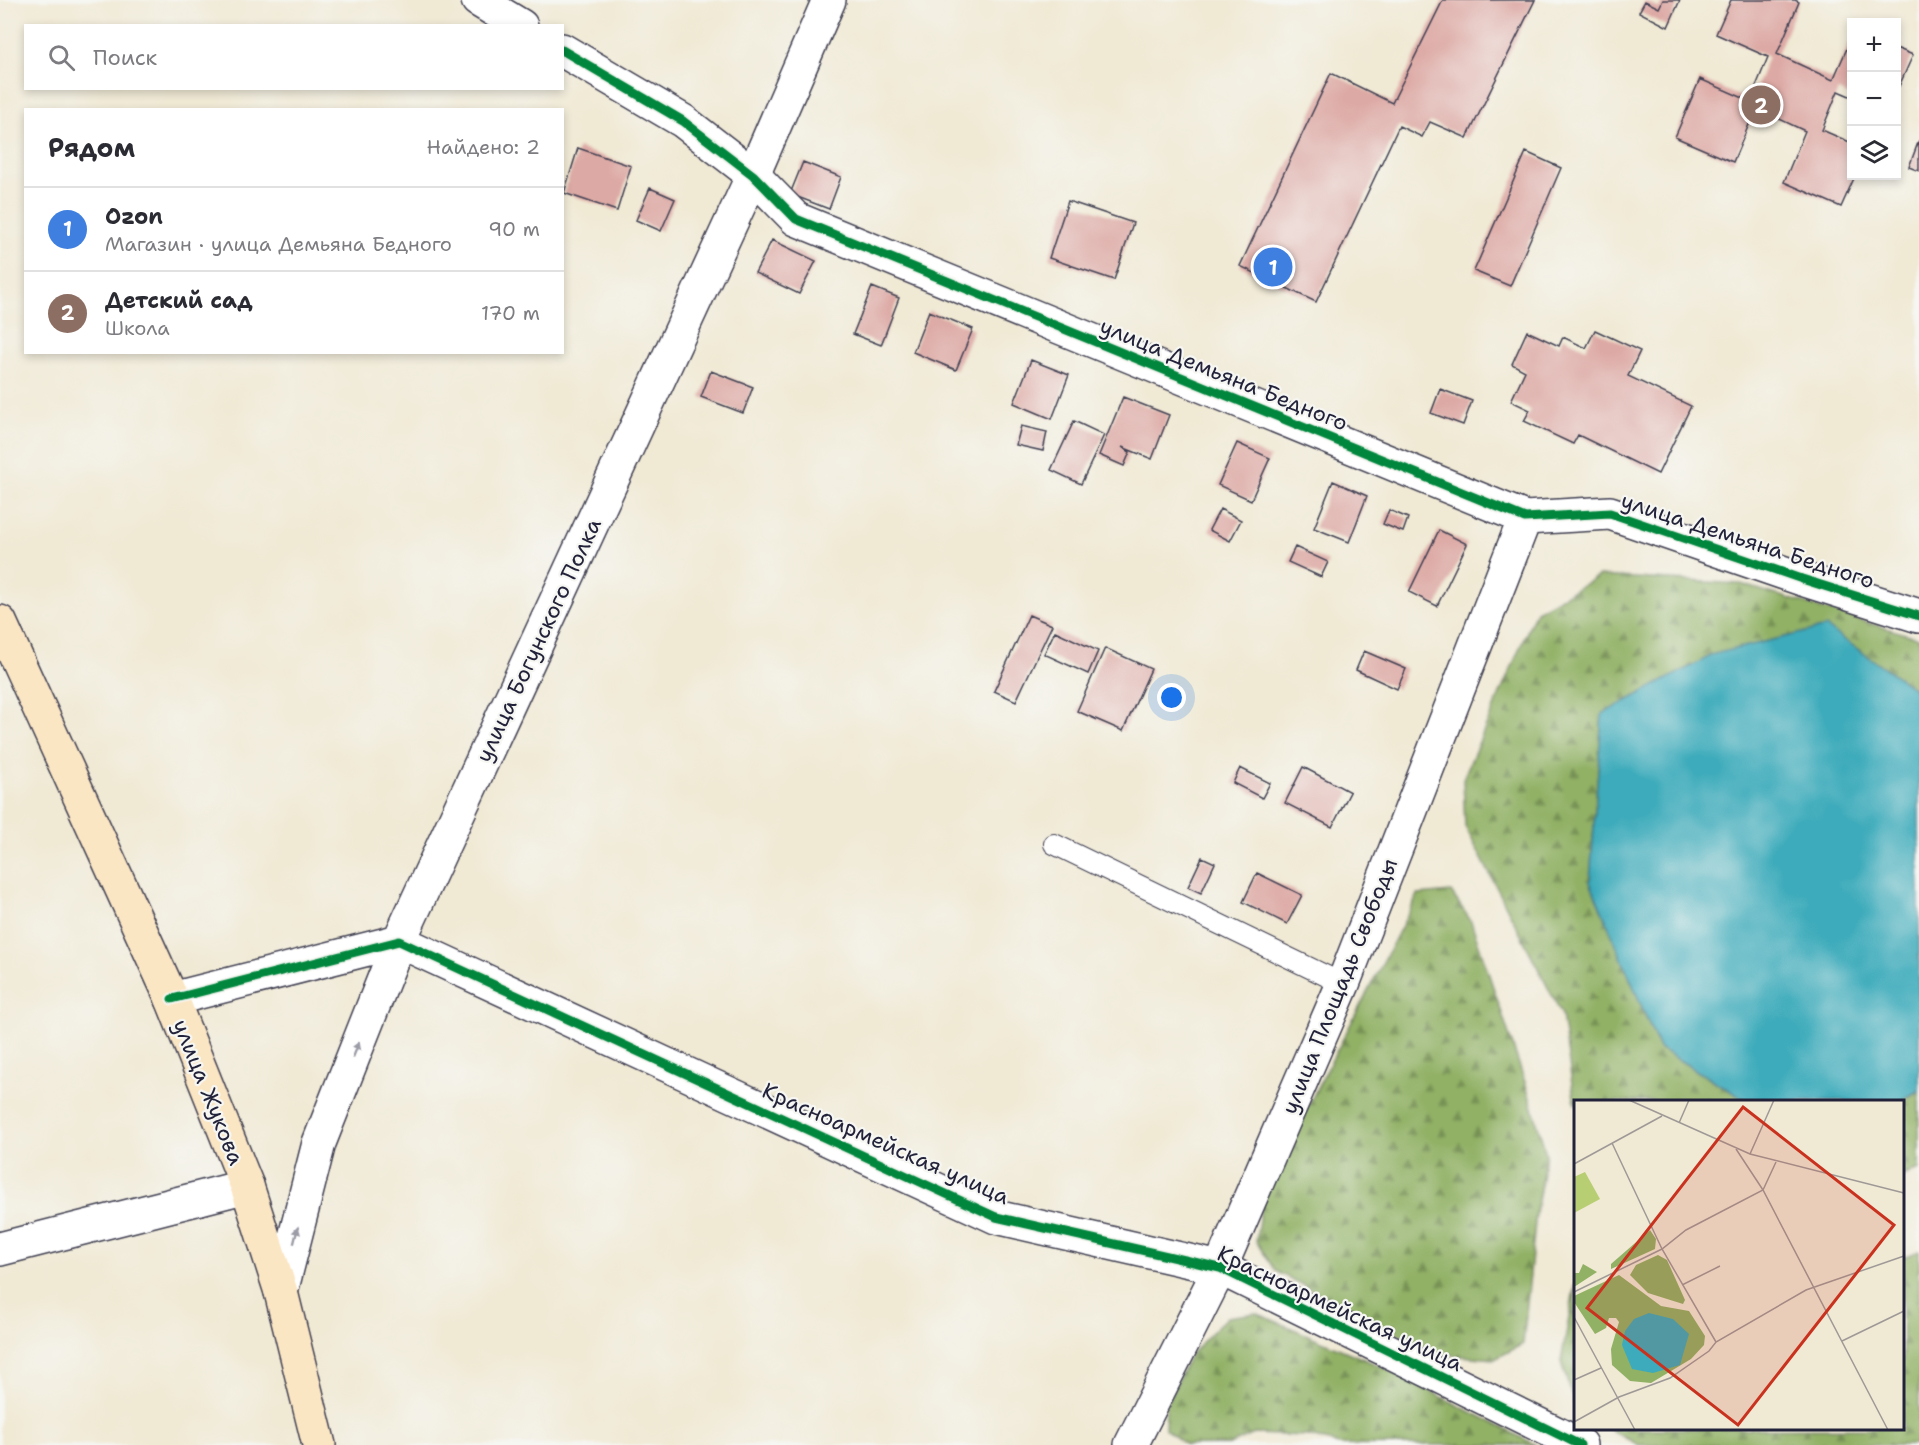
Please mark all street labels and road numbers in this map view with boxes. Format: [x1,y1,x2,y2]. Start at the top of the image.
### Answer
street label: улица Демьяна Бедного [1096,311,1352,438]
street label: улица Демьяна Бедного [1617,486,1878,595]
street label: улица Богунского Полка [469,513,608,767]
street label: улица Площадь Свободы [1275,854,1404,1118]
street label: улица Жукова [166,1015,251,1170]
street label: Красноармейская улица [758,1076,1014,1211]
street label: Красноармейская улица [1212,1239,1467,1378]

